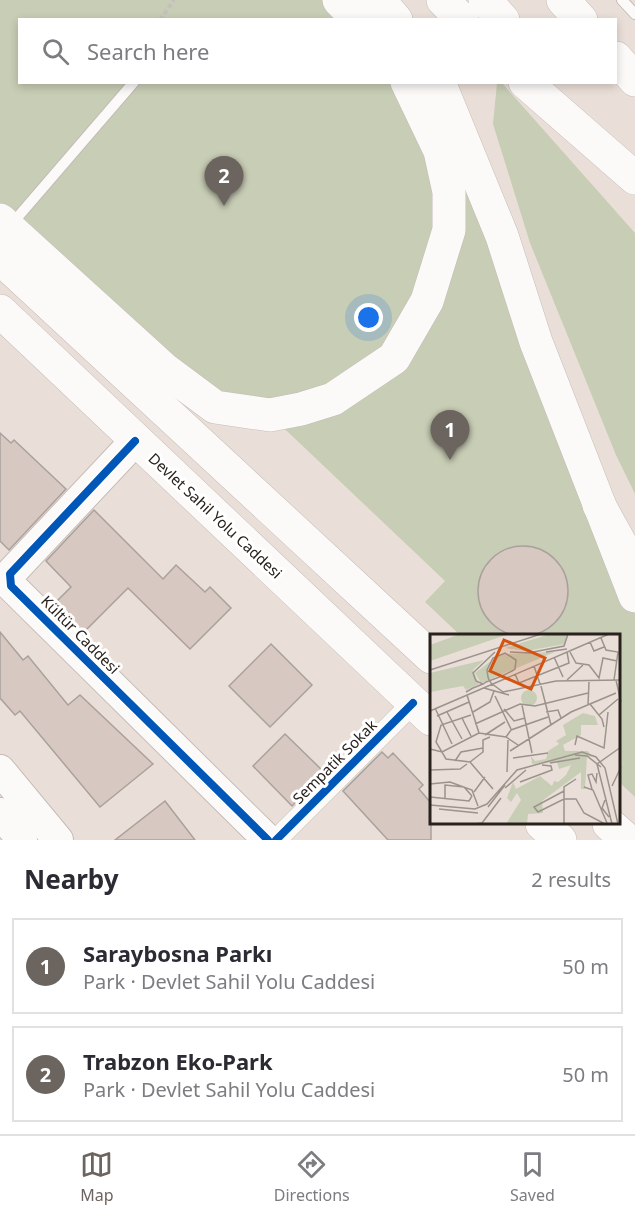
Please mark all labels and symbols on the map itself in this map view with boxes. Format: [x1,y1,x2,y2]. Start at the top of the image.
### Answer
pin: 2 [204,156,244,206]
your location [354,303,383,332]
pin: 1 [430,410,470,460]
street label: Devlet Sahil Yolu Caddesi [145,448,287,582]
street label: Kültür Caddesi [37,591,124,678]
inset map [430,634,620,825]
street label: Sempatik Sokak [288,715,381,808]

